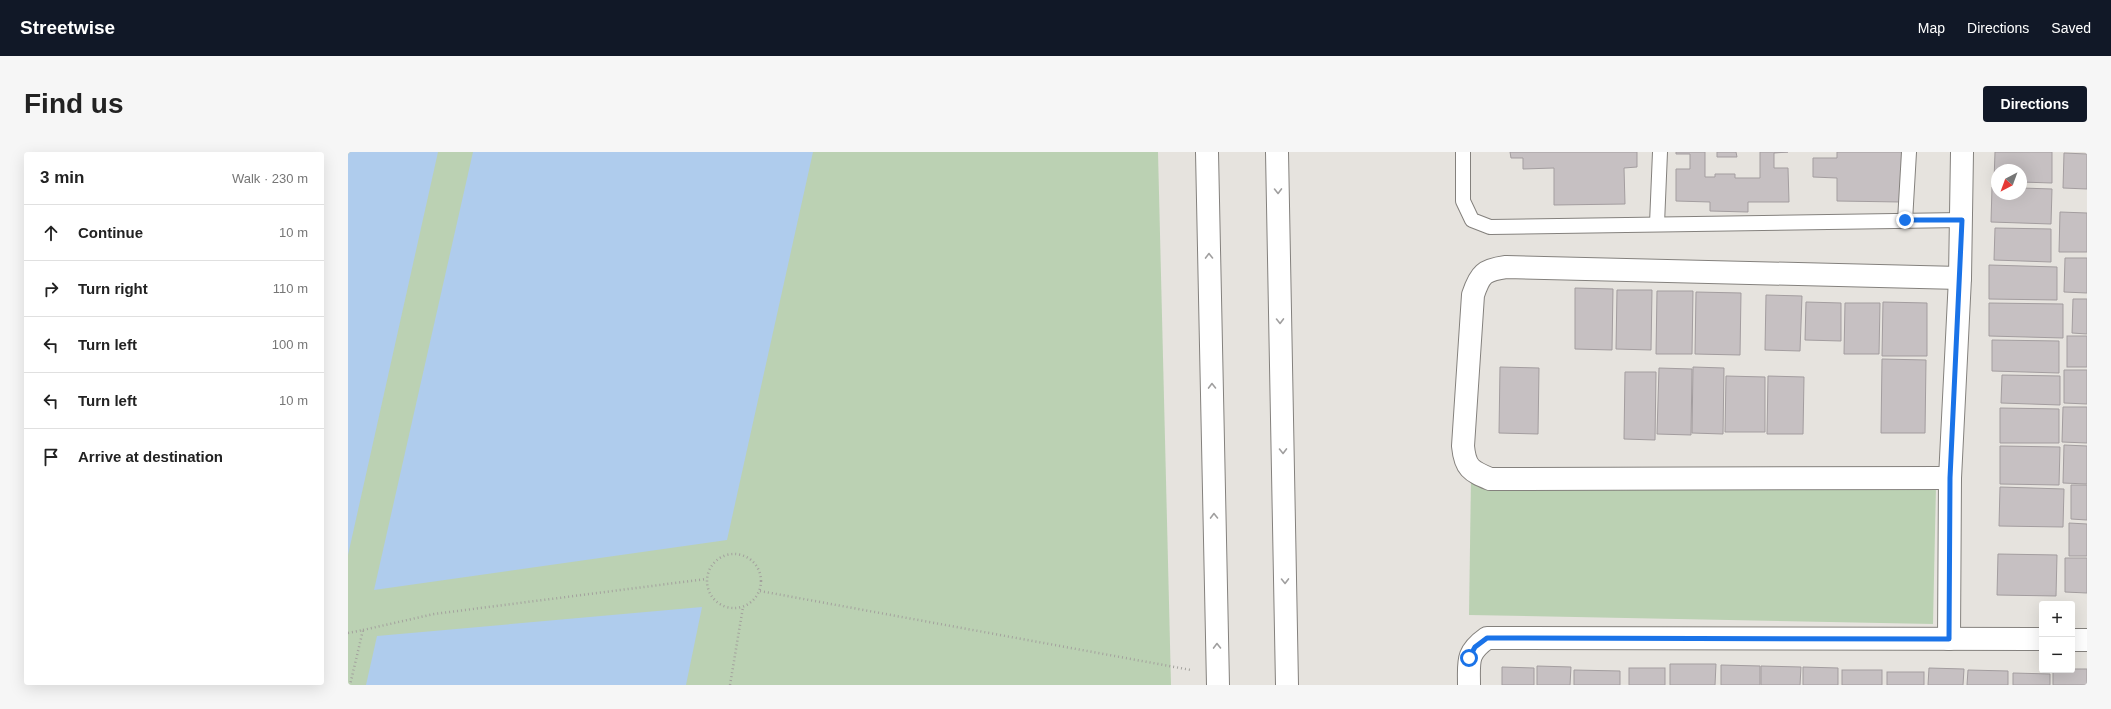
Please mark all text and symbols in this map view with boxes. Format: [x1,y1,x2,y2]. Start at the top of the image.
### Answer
text: Streetwise [20,17,115,38]
text: Map [1918,20,1945,36]
text: Directions [1967,20,2029,36]
text: Saved [2051,20,2091,36]
button: Directions [1983,86,2087,122]
text: Find us [24,88,124,119]
north arrow [1991,164,2027,200]
text: 3 min [40,168,84,187]
text: Walk · 230 m [232,171,308,186]
one-way arrow [1274,188,1282,194]
route end [1896,211,1914,229]
icon: ahead [40,222,62,244]
text: Continue [78,224,143,241]
text: 10 m [279,225,308,240]
one-way arrow [1205,253,1213,259]
icon: right [40,278,62,300]
text: Turn right [78,280,148,297]
text: 110 m [273,281,308,296]
one-way arrow [1276,318,1285,324]
icon: left [40,334,62,356]
text: Turn left [78,336,137,353]
text: 100 m [272,337,308,352]
one-way arrow [1208,383,1216,389]
icon: left [40,390,62,412]
text: Turn left [78,392,137,409]
text: 10 m [279,393,308,408]
icon: arrive [40,446,62,468]
text: Arrive at destination [78,448,223,465]
one-way arrow [1279,448,1287,454]
one-way arrow [1210,513,1218,519]
one-way arrow [1281,578,1289,584]
map controls [2039,601,2075,673]
button: + [2039,601,2075,637]
button: − [2039,637,2075,673]
one-way arrow [1213,643,1221,649]
route start [1460,649,1478,667]

